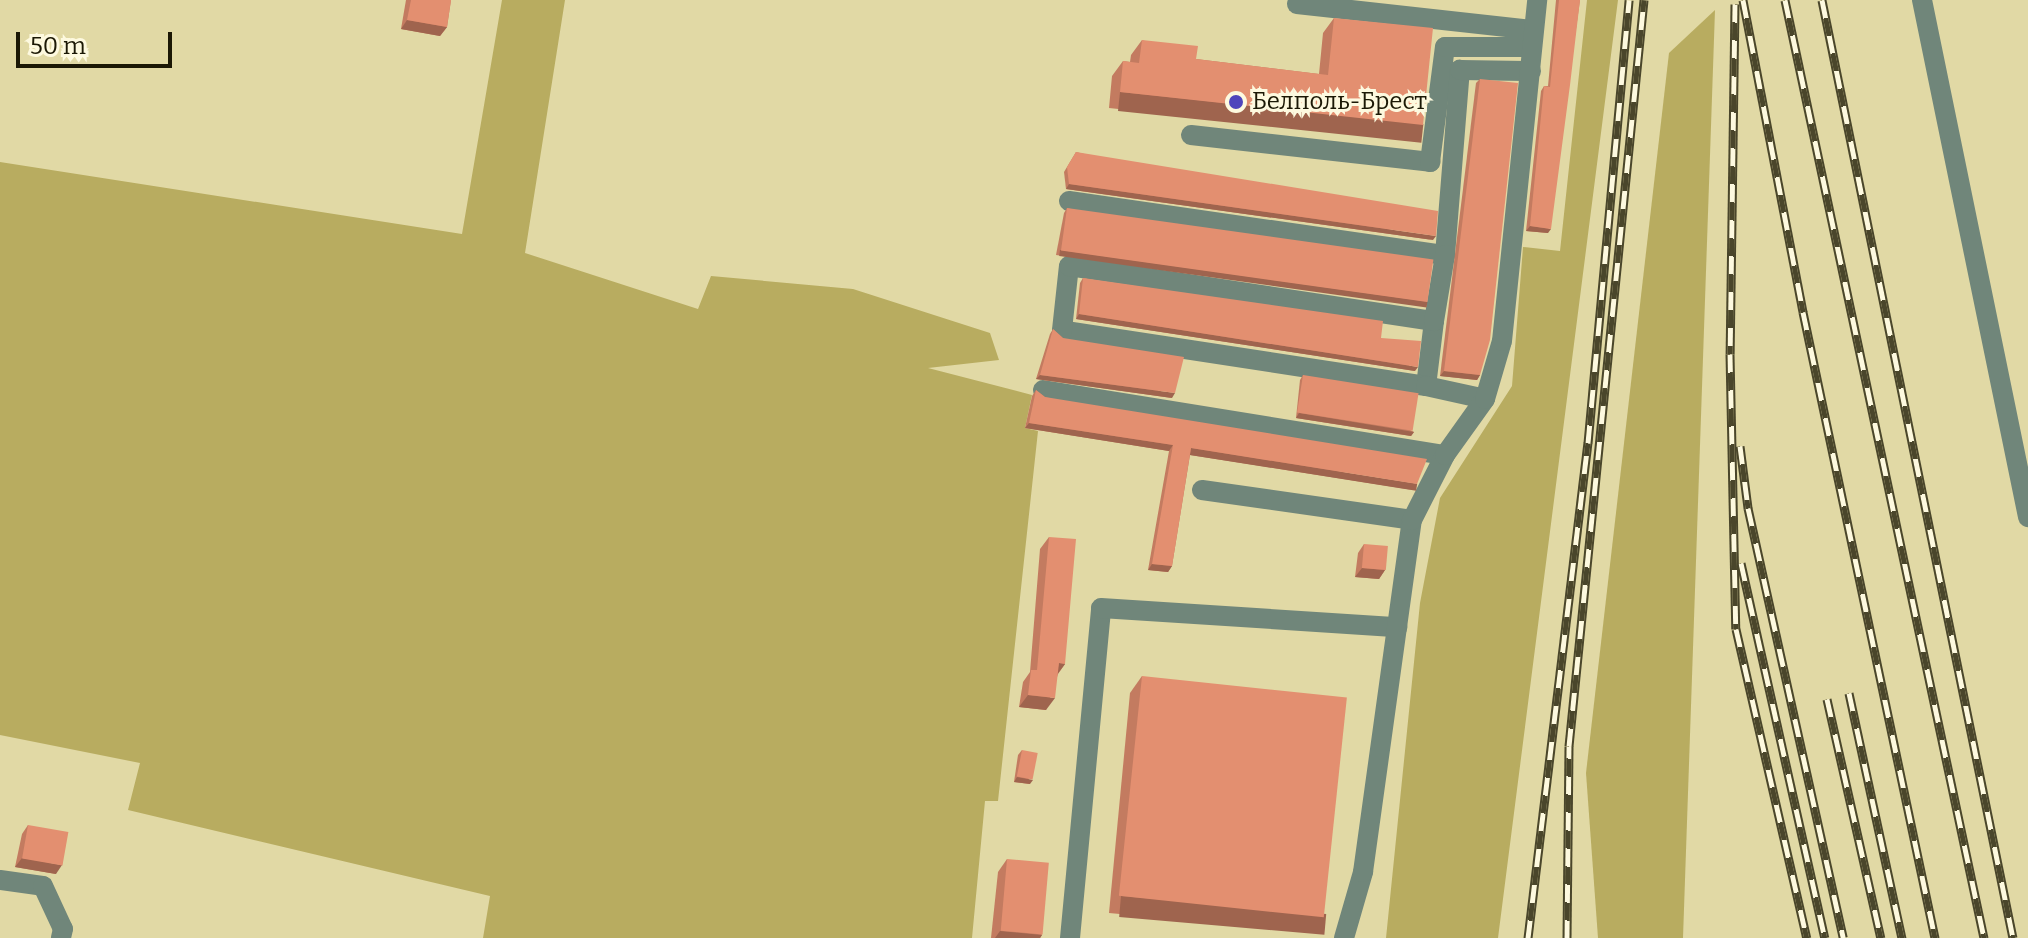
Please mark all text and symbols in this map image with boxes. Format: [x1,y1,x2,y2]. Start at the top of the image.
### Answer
scale bar [20,16,176,66]
text: 50 m [30,32,86,60]
place label: Белполь-Брест [1252,88,1427,116]
marker: Белполь-Брест [1227,93,1245,111]

